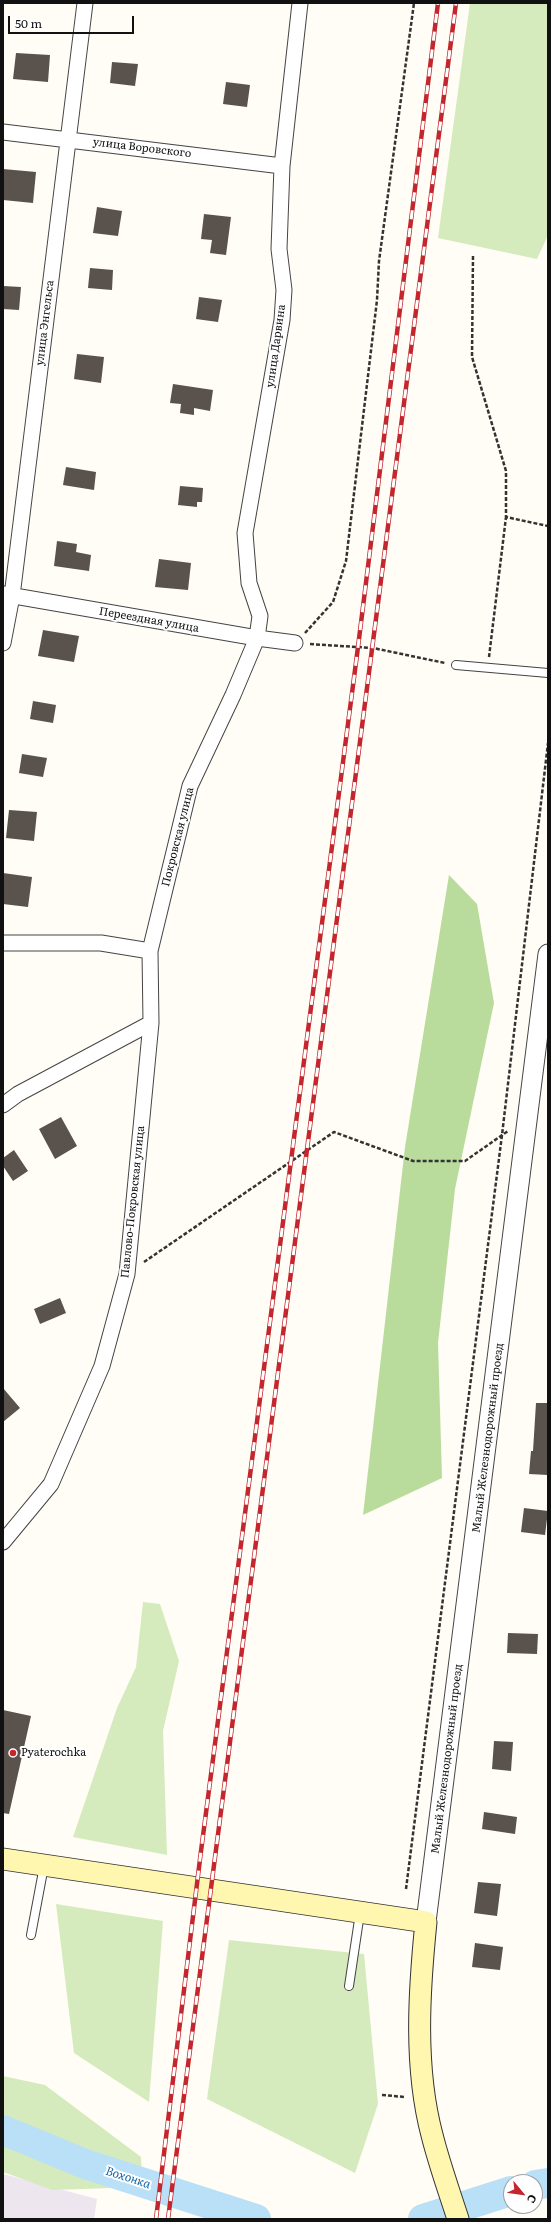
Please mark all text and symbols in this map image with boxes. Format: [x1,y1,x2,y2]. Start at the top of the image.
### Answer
scale bar [10,8,136,34]
text: 50 m [15,14,42,32]
street label: улица Воровского [92,135,192,161]
street label: улица Энгельса [33,280,57,366]
street label: улица Дарвина [264,304,288,388]
street label: Переездная улица [98,605,200,635]
street label: Покровская улица [159,786,197,888]
street label: Павлово-Покровская улица [118,1125,148,1279]
street label: Малый Железнодорожный проезд [470,1342,506,1534]
street label: Малый Железнодорожный проезд [429,1663,465,1855]
place label: Pyaterochka [21,1746,86,1760]
marker: Pyaterochka [8,1748,18,1758]
water label: Вохонка [104,2164,152,2192]
north arrow [503,2174,543,2214]
text: С [524,2192,542,2207]

